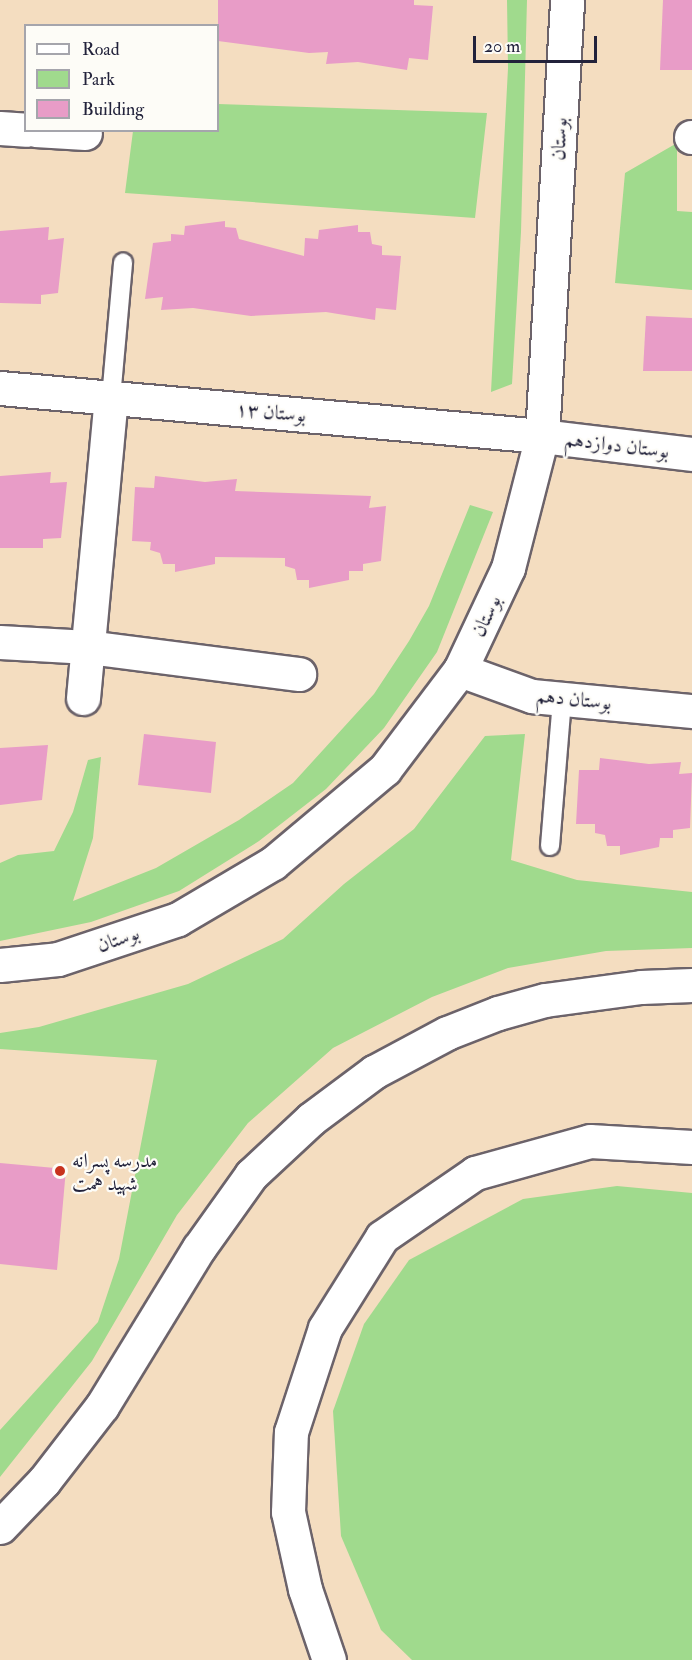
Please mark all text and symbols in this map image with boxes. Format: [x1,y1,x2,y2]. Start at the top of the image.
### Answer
legend [24,24,219,132]
scale bar [476,24,600,62]
text: 20 m [484,35,520,58]
text: Road [82,38,120,61]
text: Park [82,68,115,91]
text: Building [82,98,144,121]
street label: بوستان [546,117,572,161]
street label: بوستان ۱۳ [235,397,307,427]
street label: بوستان دوازدهم [563,427,671,463]
street label: بوستان [466,591,506,641]
street label: بوستان دهم [535,683,613,715]
street label: بوستان [94,921,142,957]
place label: مدرسه پسرانه شهید همت [72,1148,157,1195]
marker: مدرسه پسرانه شهید همت [53,1164,67,1178]

